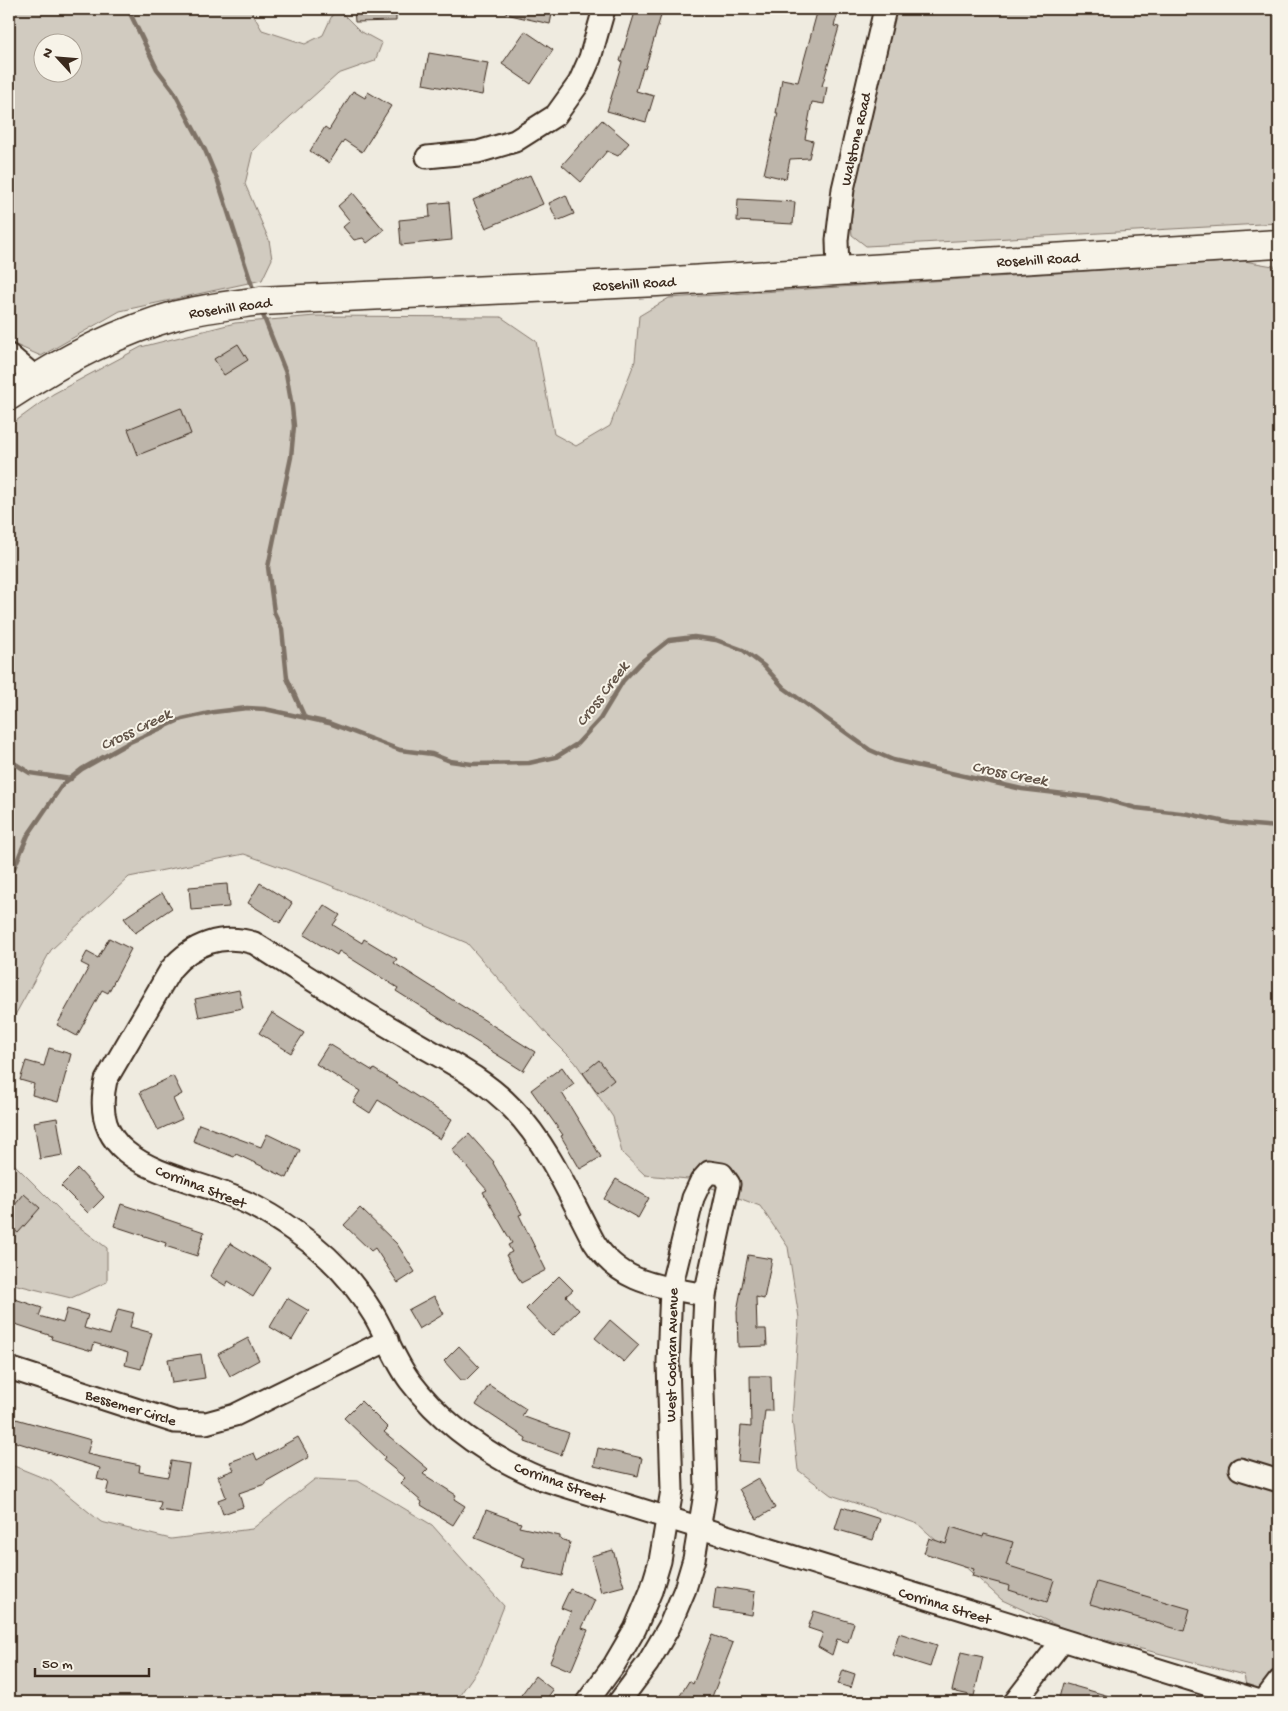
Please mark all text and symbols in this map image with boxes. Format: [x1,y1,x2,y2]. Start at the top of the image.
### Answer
north arrow [32,32,82,82]
text: N [39,46,58,61]
street label: Walstone Road [837,90,877,188]
street label: Rosehill Road [996,250,1081,272]
street label: Rosehill Road [592,274,677,296]
street label: Rosehill Road [188,294,274,324]
water label: Cross Creek [573,657,635,731]
water label: Cross Creek [98,705,177,756]
water label: Cross Creek [970,759,1050,792]
street label: Corrinna Street [152,1162,250,1214]
street label: West Cochran Avenue [663,1288,683,1422]
street label: Bessemer Circle [82,1386,178,1431]
street label: Corrinna Street [511,1459,609,1509]
street label: Corrinna Street [896,1584,995,1630]
scale bar [35,1646,149,1678]
text: 50 m [42,1656,73,1674]

